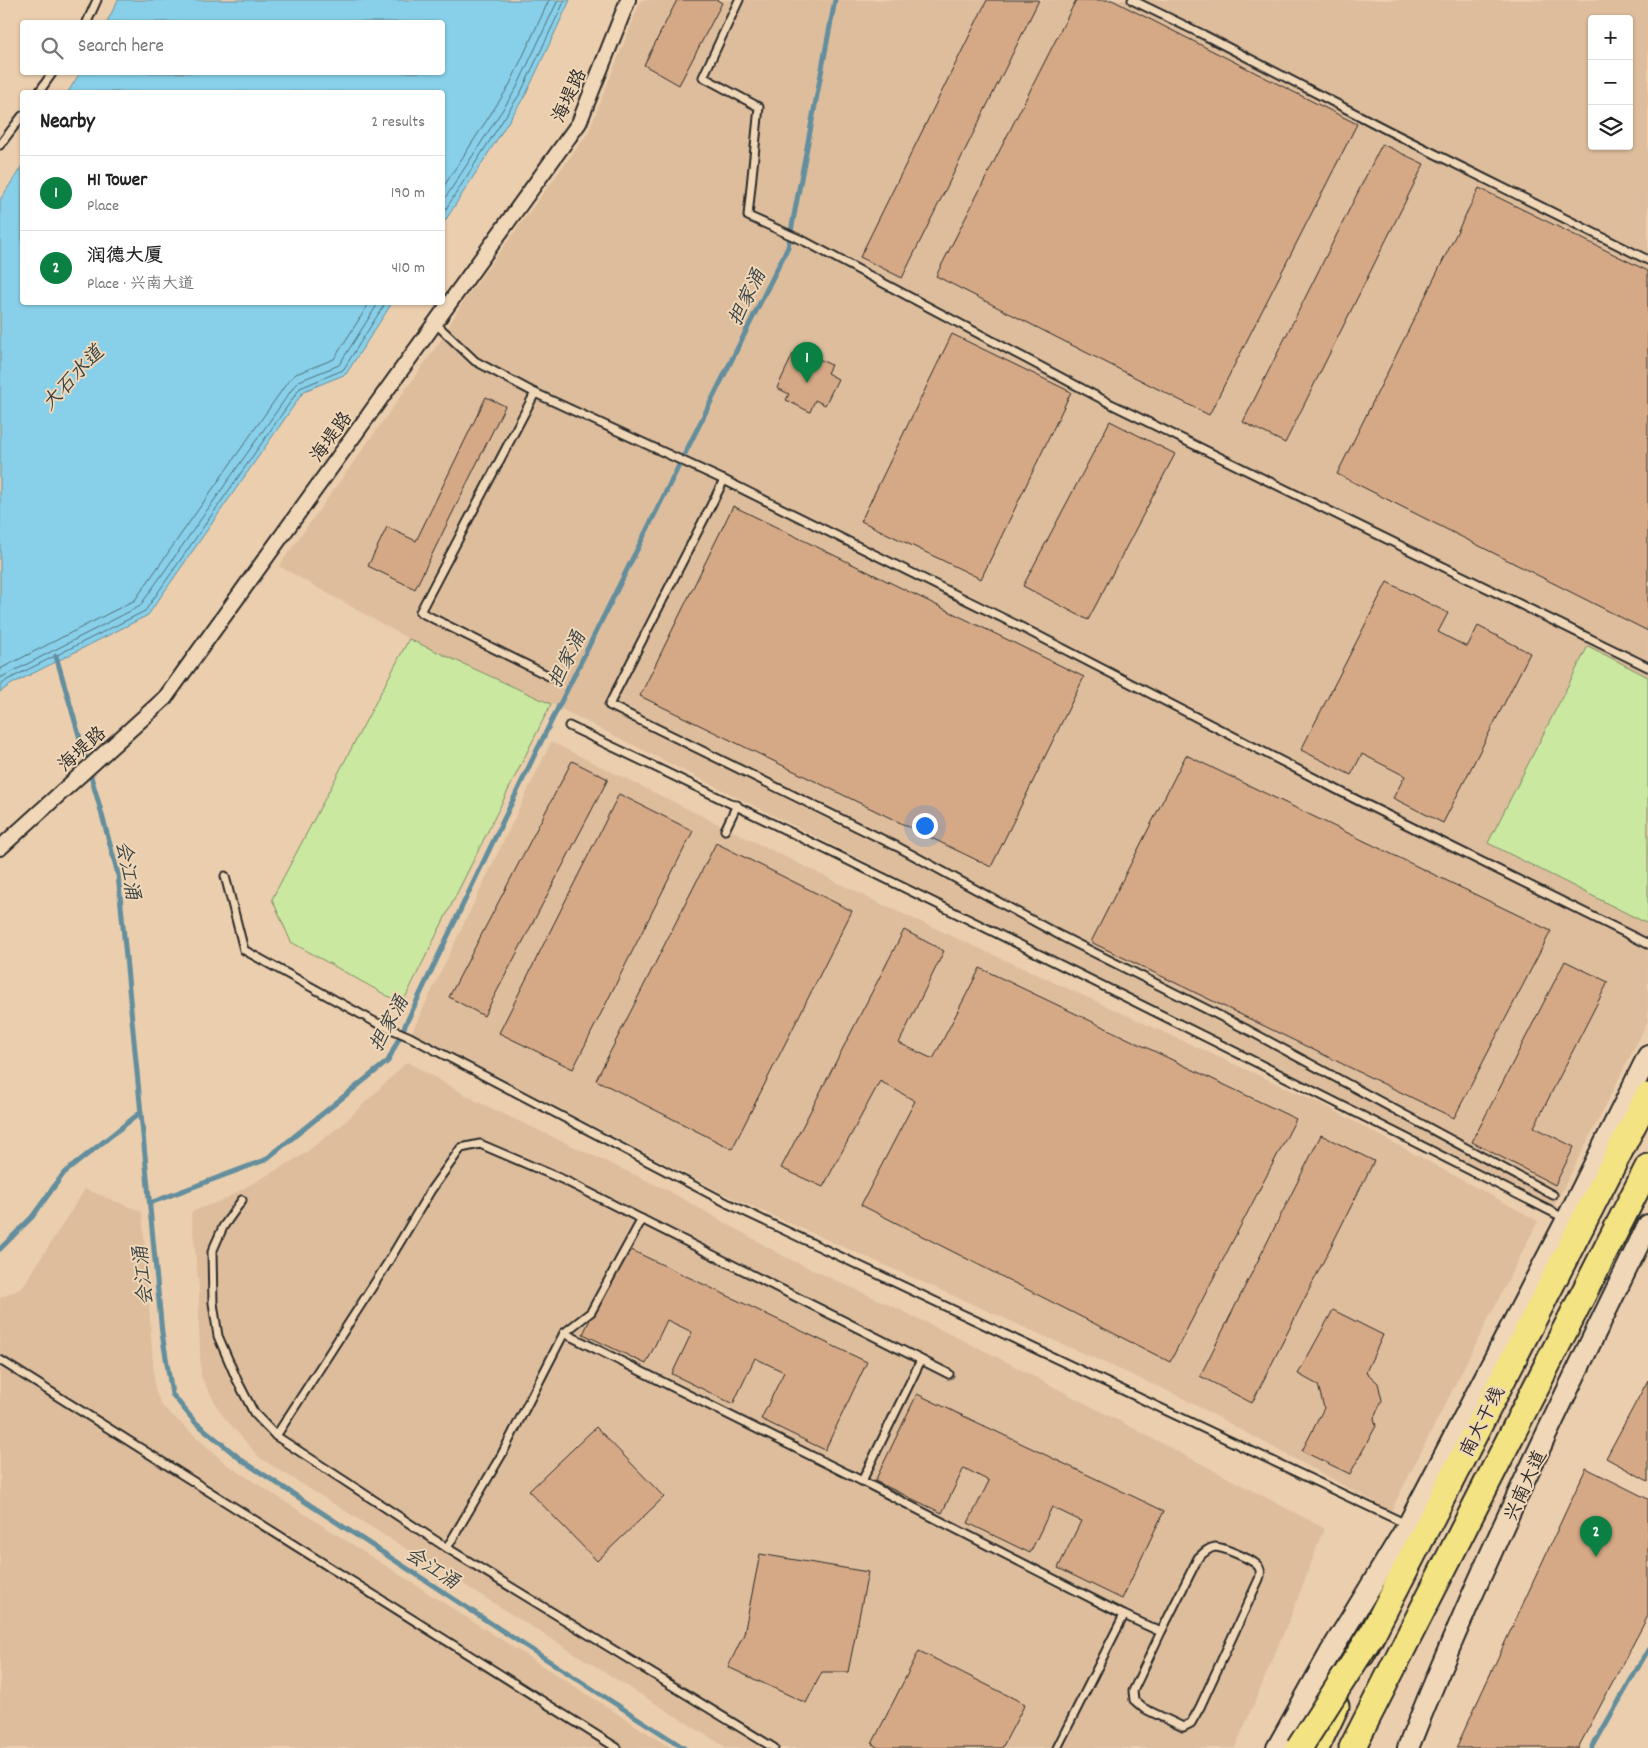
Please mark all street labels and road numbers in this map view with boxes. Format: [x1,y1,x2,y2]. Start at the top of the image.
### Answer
street label: 海堤路 [547,65,595,128]
street label: 海堤路 [305,407,361,469]
street label: 海堤路 [53,721,114,780]
street label: 南大干线 [1455,1383,1513,1463]
street label: 兴南大道 [1499,1446,1555,1527]

